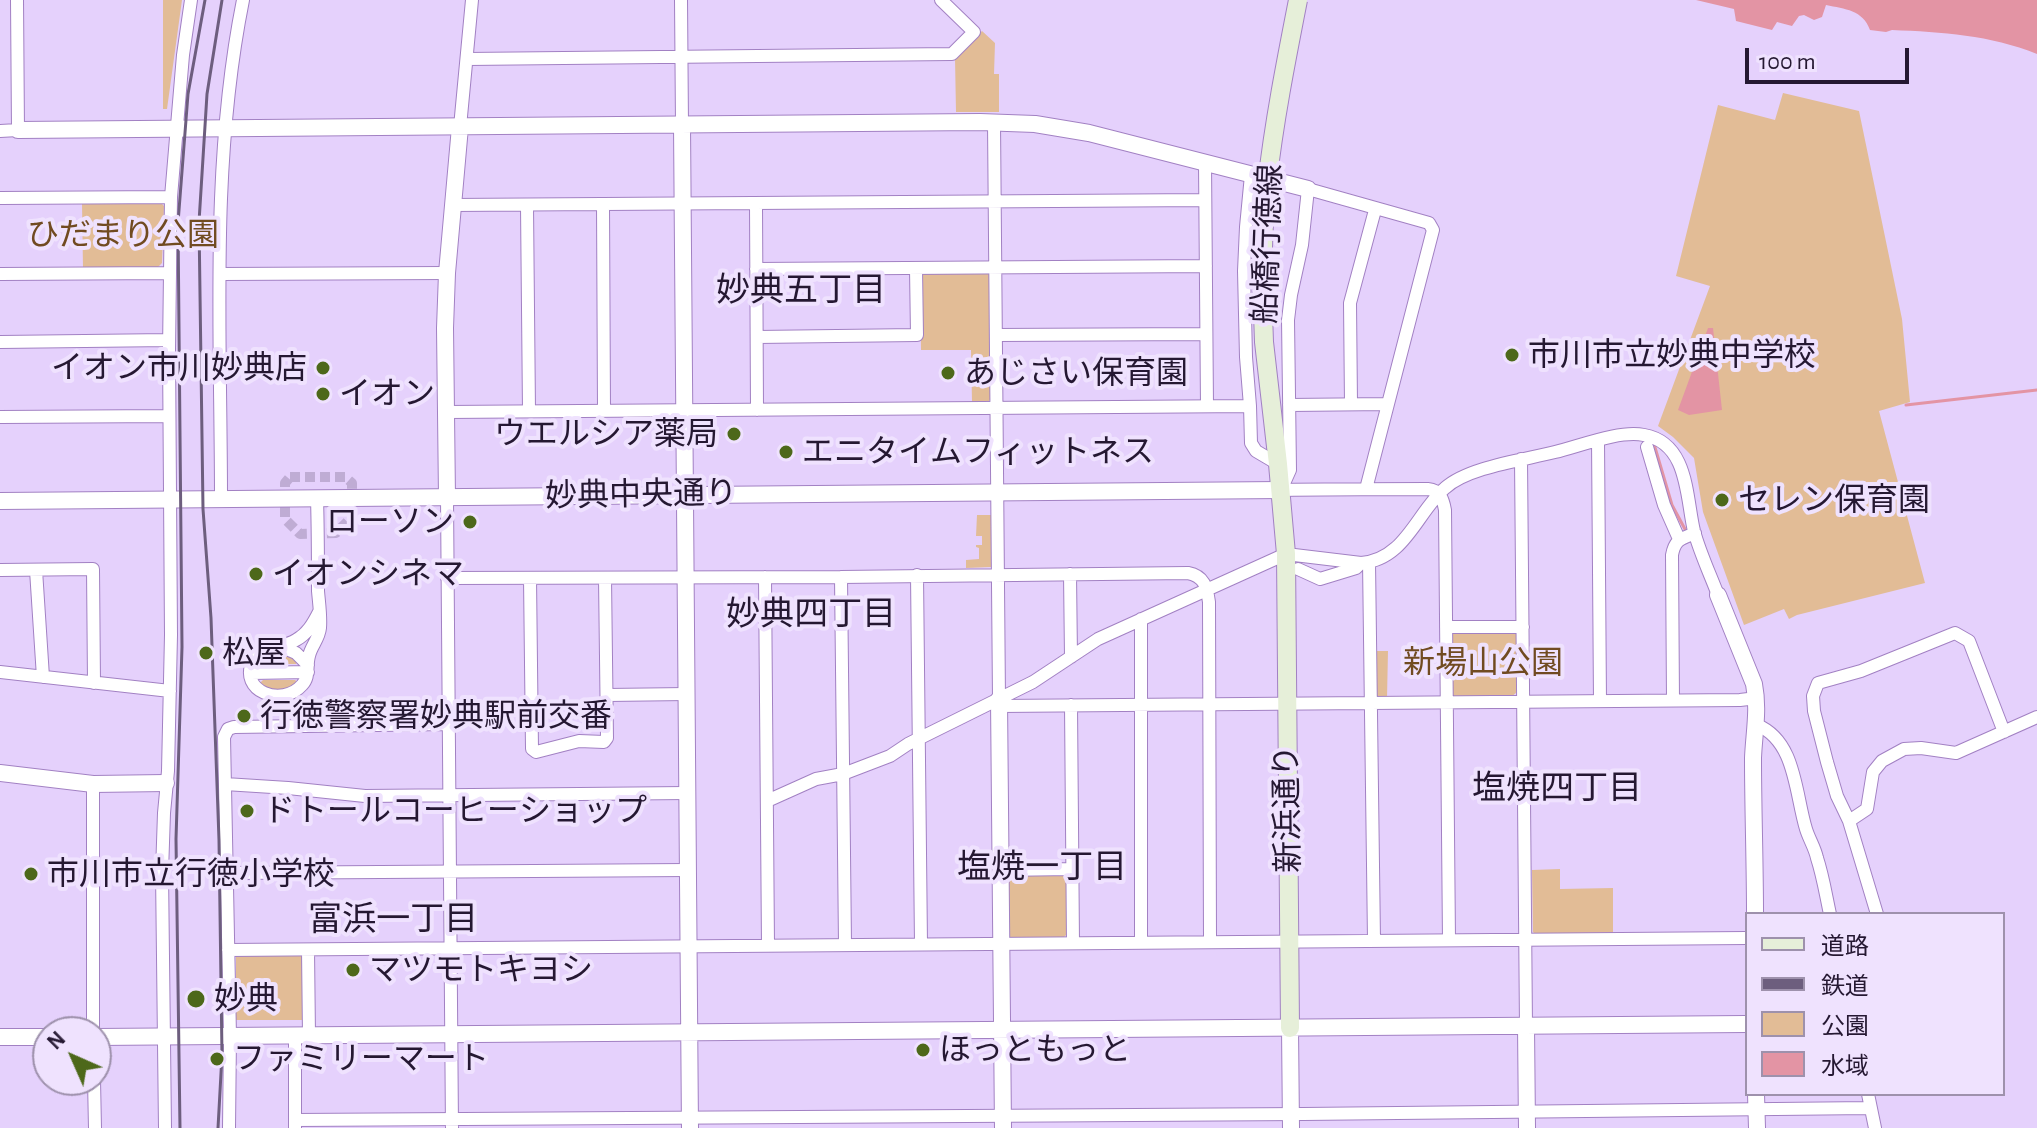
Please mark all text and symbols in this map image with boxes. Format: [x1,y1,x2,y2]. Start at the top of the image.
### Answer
scale bar [1749,32,1913,82]
text: 100 m [1759,50,1816,74]
street label: 船橋行徳線 [1246,163,1290,325]
park label: ひだまり公園 [27,216,219,254]
district label: 妙典五丁目 [716,271,886,311]
place label: 市川市立妙典中学校 [1528,336,1816,374]
marker: 市川市立妙典中学校 [1503,346,1521,364]
place label: イオン市川妙典店 [51,349,307,387]
place label: あじさい保育園 [964,354,1188,392]
marker: イオン市川妙典店 [314,359,332,377]
marker: あじさい保育園 [939,364,957,382]
place label: イオン [339,375,435,413]
marker: イオン [314,385,332,403]
place label: ウエルシア薬局 [494,415,718,453]
marker: ウエルシア薬局 [725,425,743,443]
place label: エニタイムフィットネス [802,433,1154,471]
marker: エニタイムフィットネス [777,443,795,461]
street label: 妙典中央通り [545,474,737,516]
place label: セレン保育園 [1738,481,1930,519]
marker: セレン保育園 [1713,491,1731,509]
place label: ローソン [326,503,454,541]
marker: ローソン [461,513,479,531]
place label: イオンシネマ [272,555,464,593]
marker: イオンシネマ [247,565,265,583]
district label: 妙典四丁目 [726,595,896,635]
place label: 松屋 [222,634,286,672]
marker: 松屋 [197,644,215,662]
park label: 新場山公園 [1403,644,1563,682]
place label: 行徳警察署妙典駅前交番 [260,697,612,735]
marker: 行徳警察署妙典駅前交番 [235,707,253,725]
street label: 新浜通り [1268,745,1308,873]
district label: 塩焼四丁目 [1472,769,1642,809]
place label: ドトールコーヒーショップ [263,792,647,830]
marker: ドトールコーヒーショップ [238,802,256,820]
district label: 塩焼一丁目 [957,848,1127,888]
place label: 市川市立行徳小学校 [47,855,335,893]
marker: 市川市立行徳小学校 [22,865,40,883]
district label: 富浜一丁目 [308,900,478,940]
legend [1745,912,2005,1096]
text: 道路 [1821,935,1869,959]
place label: マツモトキヨシ [369,951,593,989]
marker: マツモトキヨシ [344,961,362,979]
text: 鉄道 [1821,975,1869,999]
place label: 妙典 [214,980,278,1018]
marker: 妙典 [185,988,207,1010]
text: 公園 [1821,1015,1869,1039]
north arrow [32,1016,112,1096]
text: N [43,1027,70,1054]
place label: ほっともっと [939,1031,1131,1069]
place label: ファミリーマート [233,1040,489,1078]
marker: ほっともっと [914,1041,932,1059]
marker: ファミリーマート [208,1050,226,1068]
text: 水域 [1821,1055,1869,1079]

